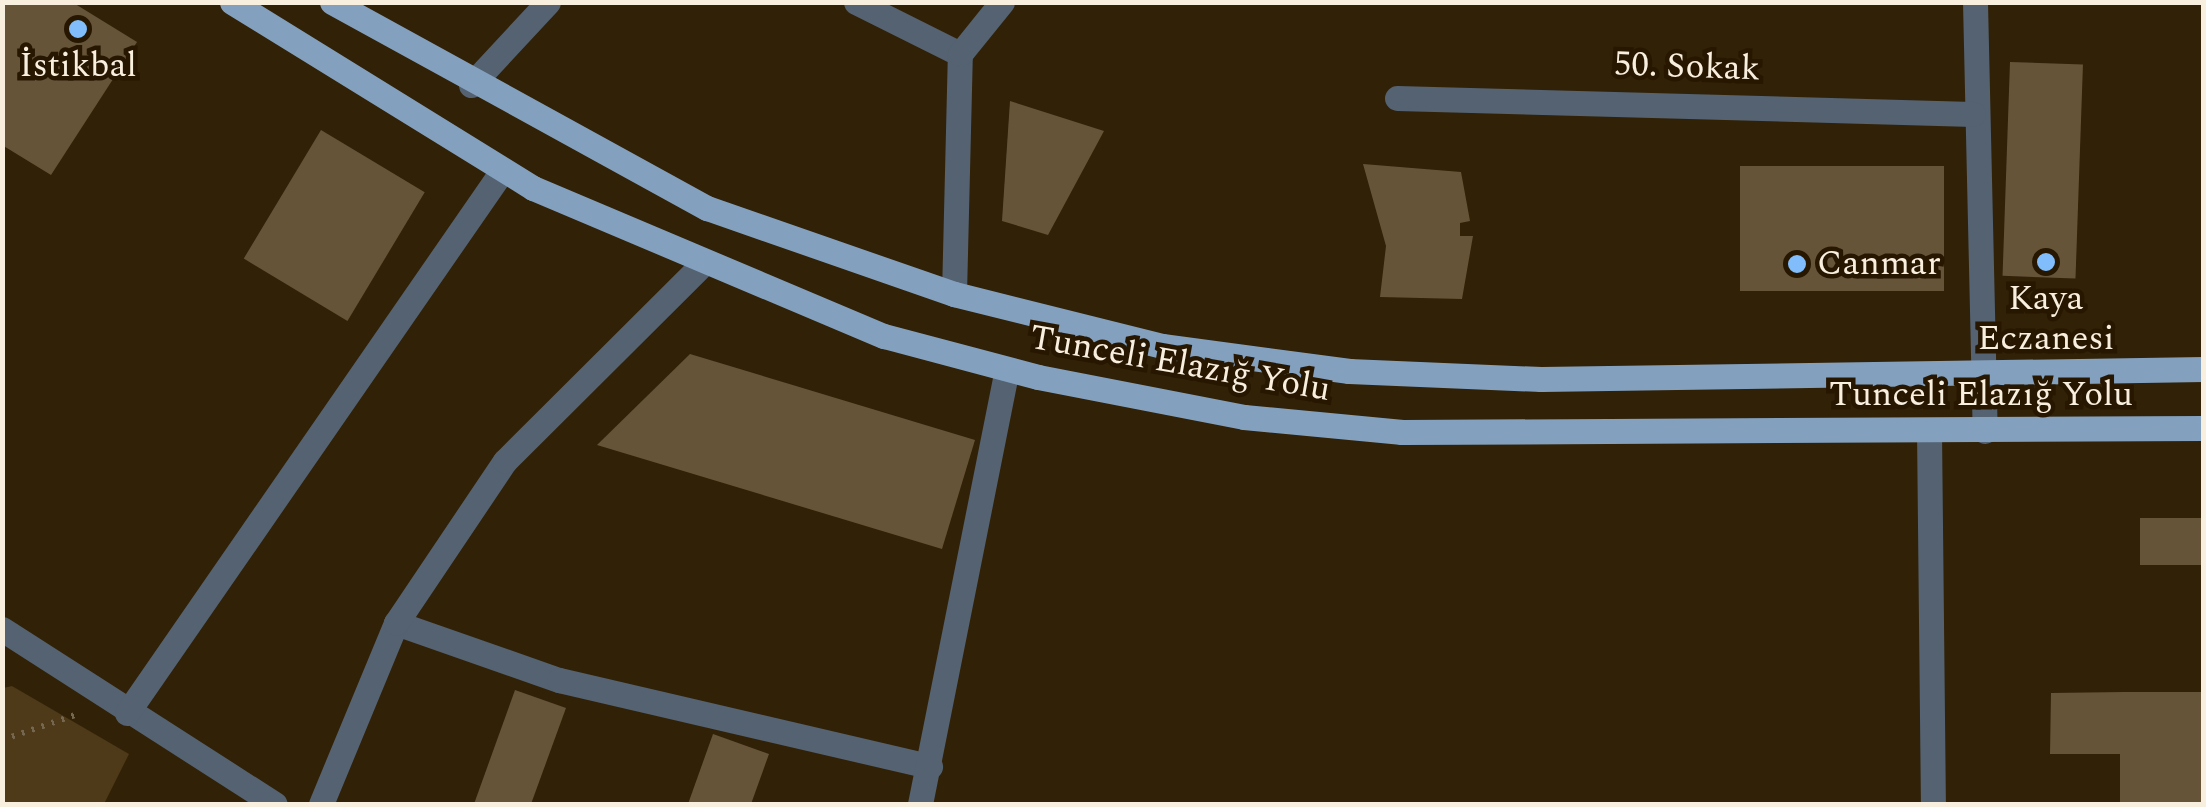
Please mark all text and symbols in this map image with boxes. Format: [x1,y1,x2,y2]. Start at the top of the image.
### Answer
marker: İstikbal [67,18,89,40]
street label: 50. Sokak [1613,43,1761,91]
place label: İstikbal [19,45,137,87]
place label: Canmar [1817,243,1941,285]
marker: Kaya Eczanesi [2035,251,2057,273]
marker: Canmar [1786,253,1808,275]
place label: Kaya Eczanesi [1978,278,2114,360]
street label: Tunceli Elazığ Yolu [1027,317,1333,411]
street label: Tunceli Elazığ Yolu [1829,374,2133,416]

